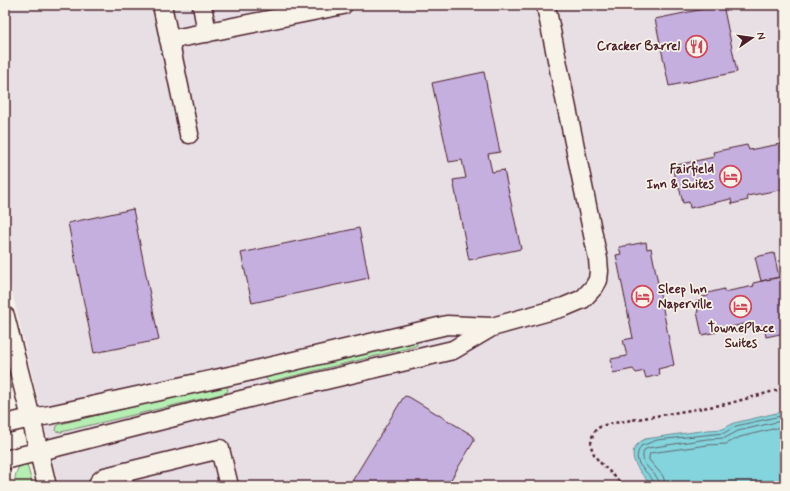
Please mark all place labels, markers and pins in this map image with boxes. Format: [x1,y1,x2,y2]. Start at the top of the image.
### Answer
restaurant icon: Cracker Barrel [683,33,709,59]
place label: Cracker Barrel [597,38,680,55]
place label: Fairfield Inn & Suites [646,161,714,193]
hotel icon: Fairfield Inn & Suites [717,163,743,189]
place label: Sleep Inn Naperville [658,281,713,313]
hotel icon: Sleep Inn Naperville [629,283,655,309]
hotel icon: TownePlace Suites [728,293,754,319]
place label: TownePlace Suites [708,320,775,352]

